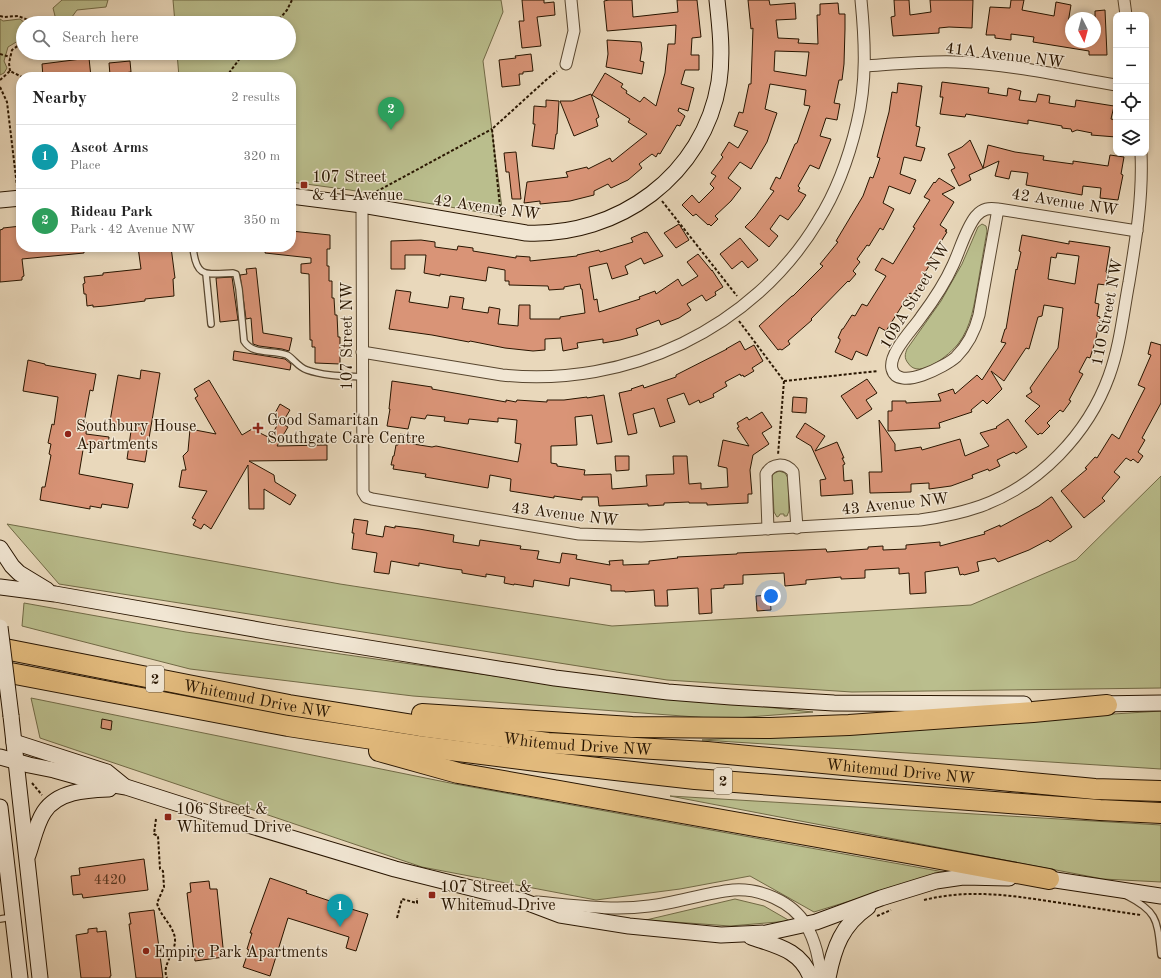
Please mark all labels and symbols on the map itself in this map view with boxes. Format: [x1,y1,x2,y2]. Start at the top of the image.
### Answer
north arrow [1065,12,1101,48]
street label: 41A Avenue NW [944,41,1065,71]
pin: 2 [378,97,404,130]
place label: 107 Street & 41 Avenue [312,170,403,204]
marker: 107 Street & 41 Avenue [299,180,309,190]
street label: 42 Avenue NW [1010,187,1119,219]
street label: 42 Avenue NW [432,193,541,223]
street label: 109A Street NW [878,240,954,352]
street label: 110 Street NW [1090,258,1126,367]
street label: 107 Street NW [340,282,356,390]
place label: Good Samaritan Southgate Care Centre [267,413,425,447]
place label: Southbury House Apartments [76,419,196,453]
marker: Good Samaritan Southgate Care Centre [252,422,264,434]
marker: Southbury House Apartments [63,429,73,439]
street label: 43 Avenue NW [841,491,950,519]
street label: 43 Avenue NW [510,500,619,529]
your location [761,586,781,606]
road number: 2 [146,666,164,692]
street label: Whitemud Drive NW [182,678,332,722]
street label: Whitemud Drive NW [502,731,653,759]
street label: Whitemud Drive NW [825,757,976,788]
road number: 2 [714,768,732,794]
place label: 106 Street & Whitemud Drive [176,802,292,836]
marker: 106 Street & Whitemud Drive [163,812,173,822]
house number: 4420 [94,873,126,887]
place label: 107 Street & Whitemud Drive [440,880,556,914]
marker: 107 Street & Whitemud Drive [427,890,437,900]
pin: 1 [327,894,353,927]
place label: Empire Park Apartments [154,945,328,961]
marker: Empire Park Apartments [141,946,151,956]

